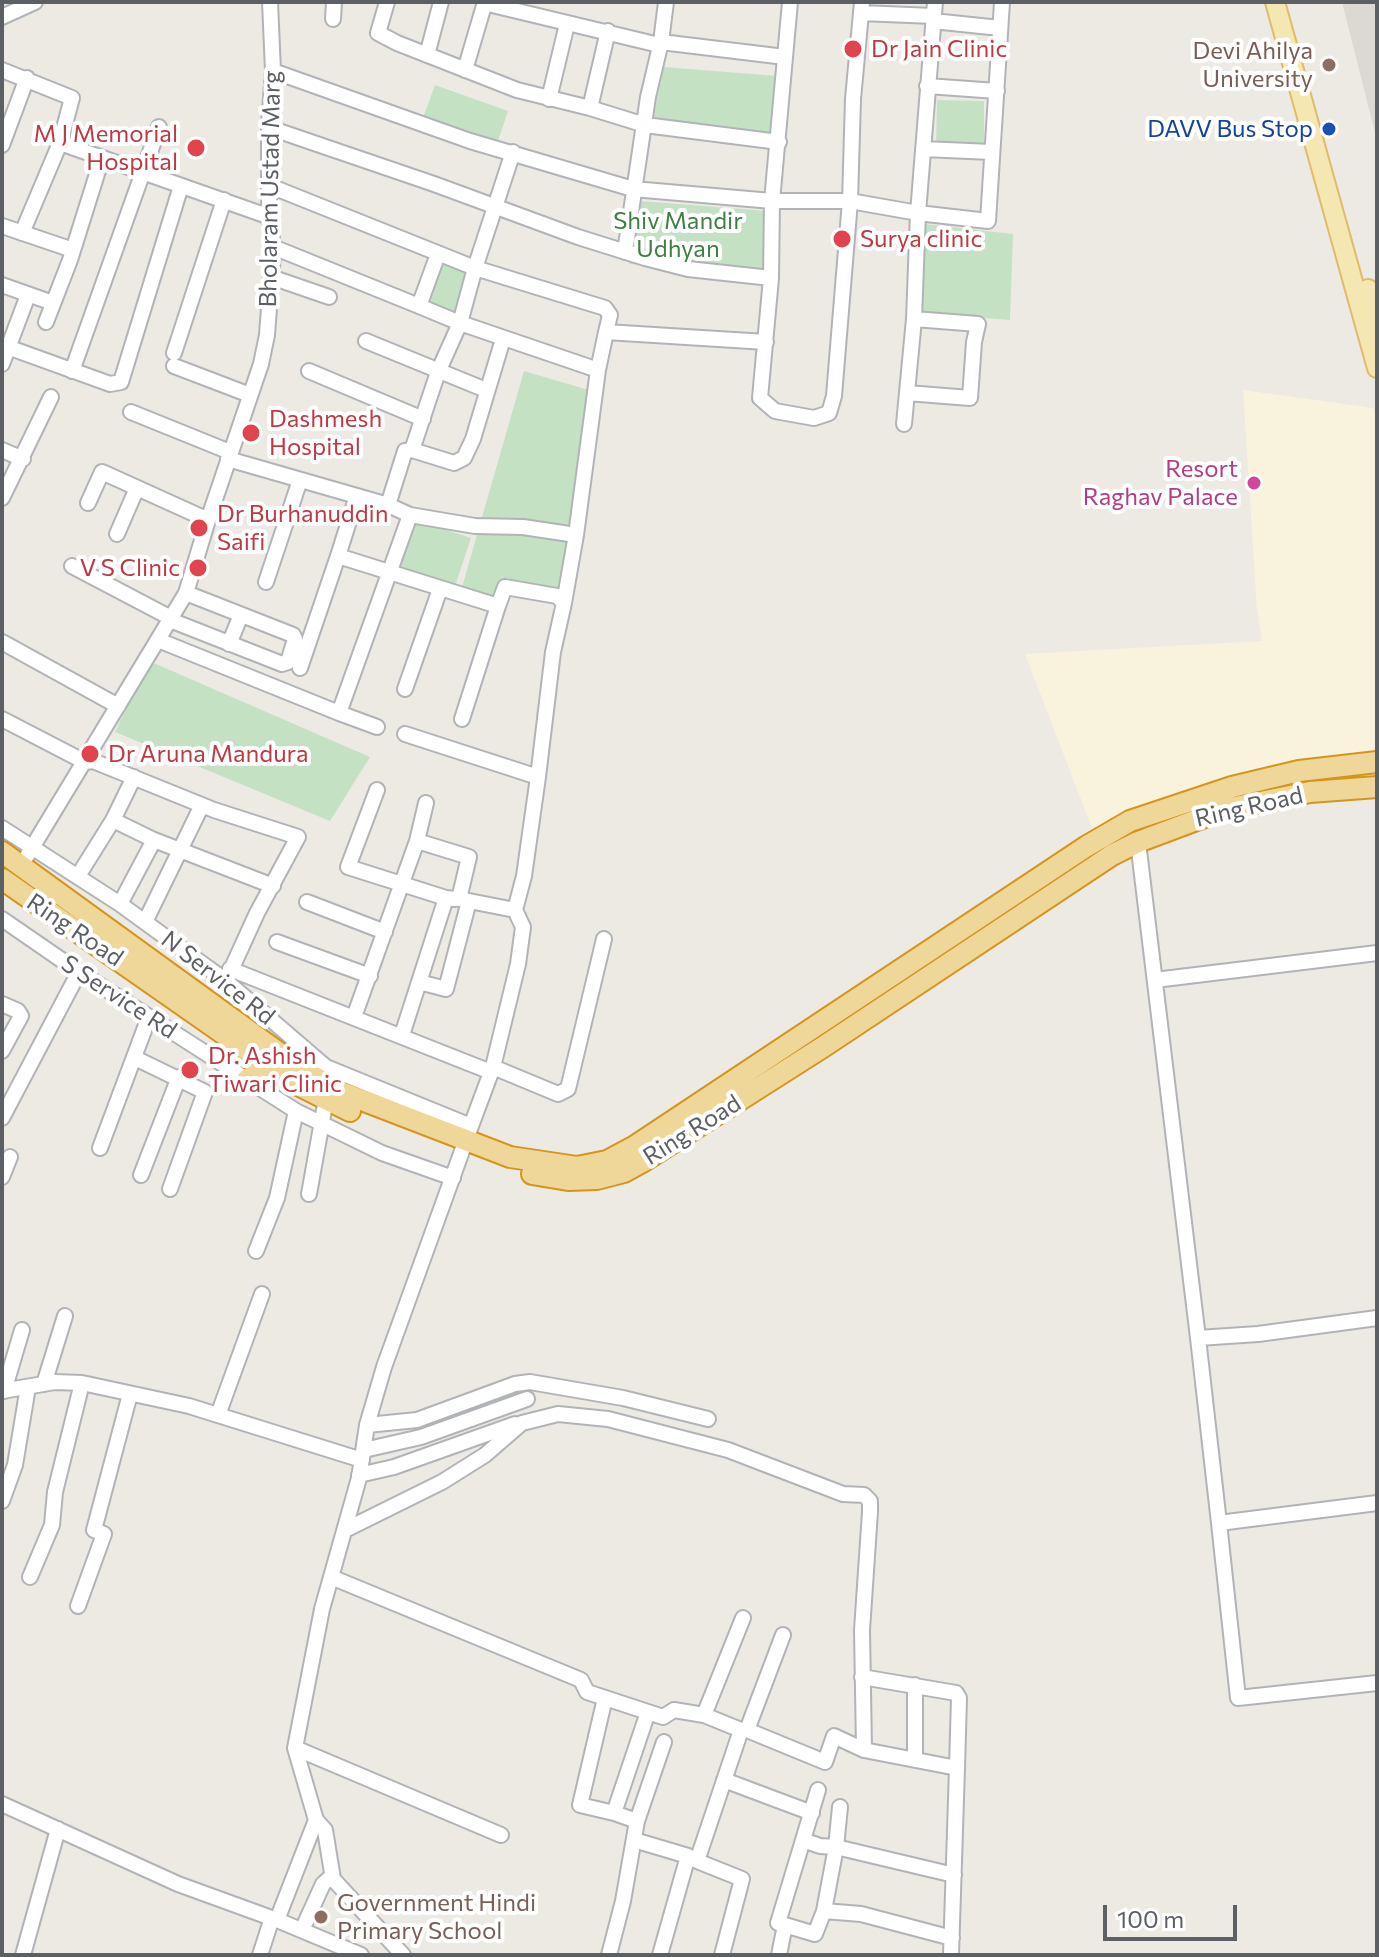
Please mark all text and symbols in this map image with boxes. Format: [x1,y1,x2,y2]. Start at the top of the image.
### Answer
place label: Dr Jain Clinic [871,35,1007,63]
place label: Devi Ahilya University [1193,37,1313,93]
marker: Dr Jain Clinic [842,38,864,60]
marker: Devi Ahilya University [1320,56,1338,74]
street label: Bholaram Ustad Marg [254,70,286,308]
place label: DAVV Bus Stop [1147,115,1313,143]
place label: M J Memorial Hospital [34,120,178,176]
marker: DAVV Bus Stop [1320,120,1338,138]
marker: M J Memorial Hospital [185,137,207,159]
park label: Shiv Mandir Udhyan [613,207,743,263]
place label: Surya clinic [860,225,982,253]
marker: Surya clinic [831,228,853,250]
place label: Dashmesh Hospital [269,405,382,461]
marker: Dashmesh Hospital [240,422,262,444]
place label: Resort Raghav Palace [1083,455,1238,511]
marker: Resort Raghav Palace [1245,474,1263,492]
place label: Dr Burhanuddin Saifi [217,500,388,556]
marker: Dr Burhanuddin Saifi [188,517,210,539]
place label: V S Clinic [80,554,180,582]
marker: V S Clinic [187,557,209,579]
place label: Dr Aruna Mandura [108,740,309,768]
marker: Dr Aruna Mandura [79,743,101,765]
street label: Ring Road [1192,781,1306,833]
street label: Ring Road [21,887,129,973]
street label: N Service Rd [156,925,280,1031]
street label: S Service Rd [56,949,182,1045]
place label: Dr. Ashish Tiwari Clinic [208,1042,342,1098]
marker: Dr. Ashish Tiwari Clinic [179,1059,201,1081]
street label: Ring Road [638,1089,746,1171]
place label: Government Hindi Primary School [337,1889,536,1945]
scale bar [1107,1889,1241,1939]
text: 100 m [1117,1904,1184,1933]
marker: Government Hindi Primary School [312,1908,330,1926]

